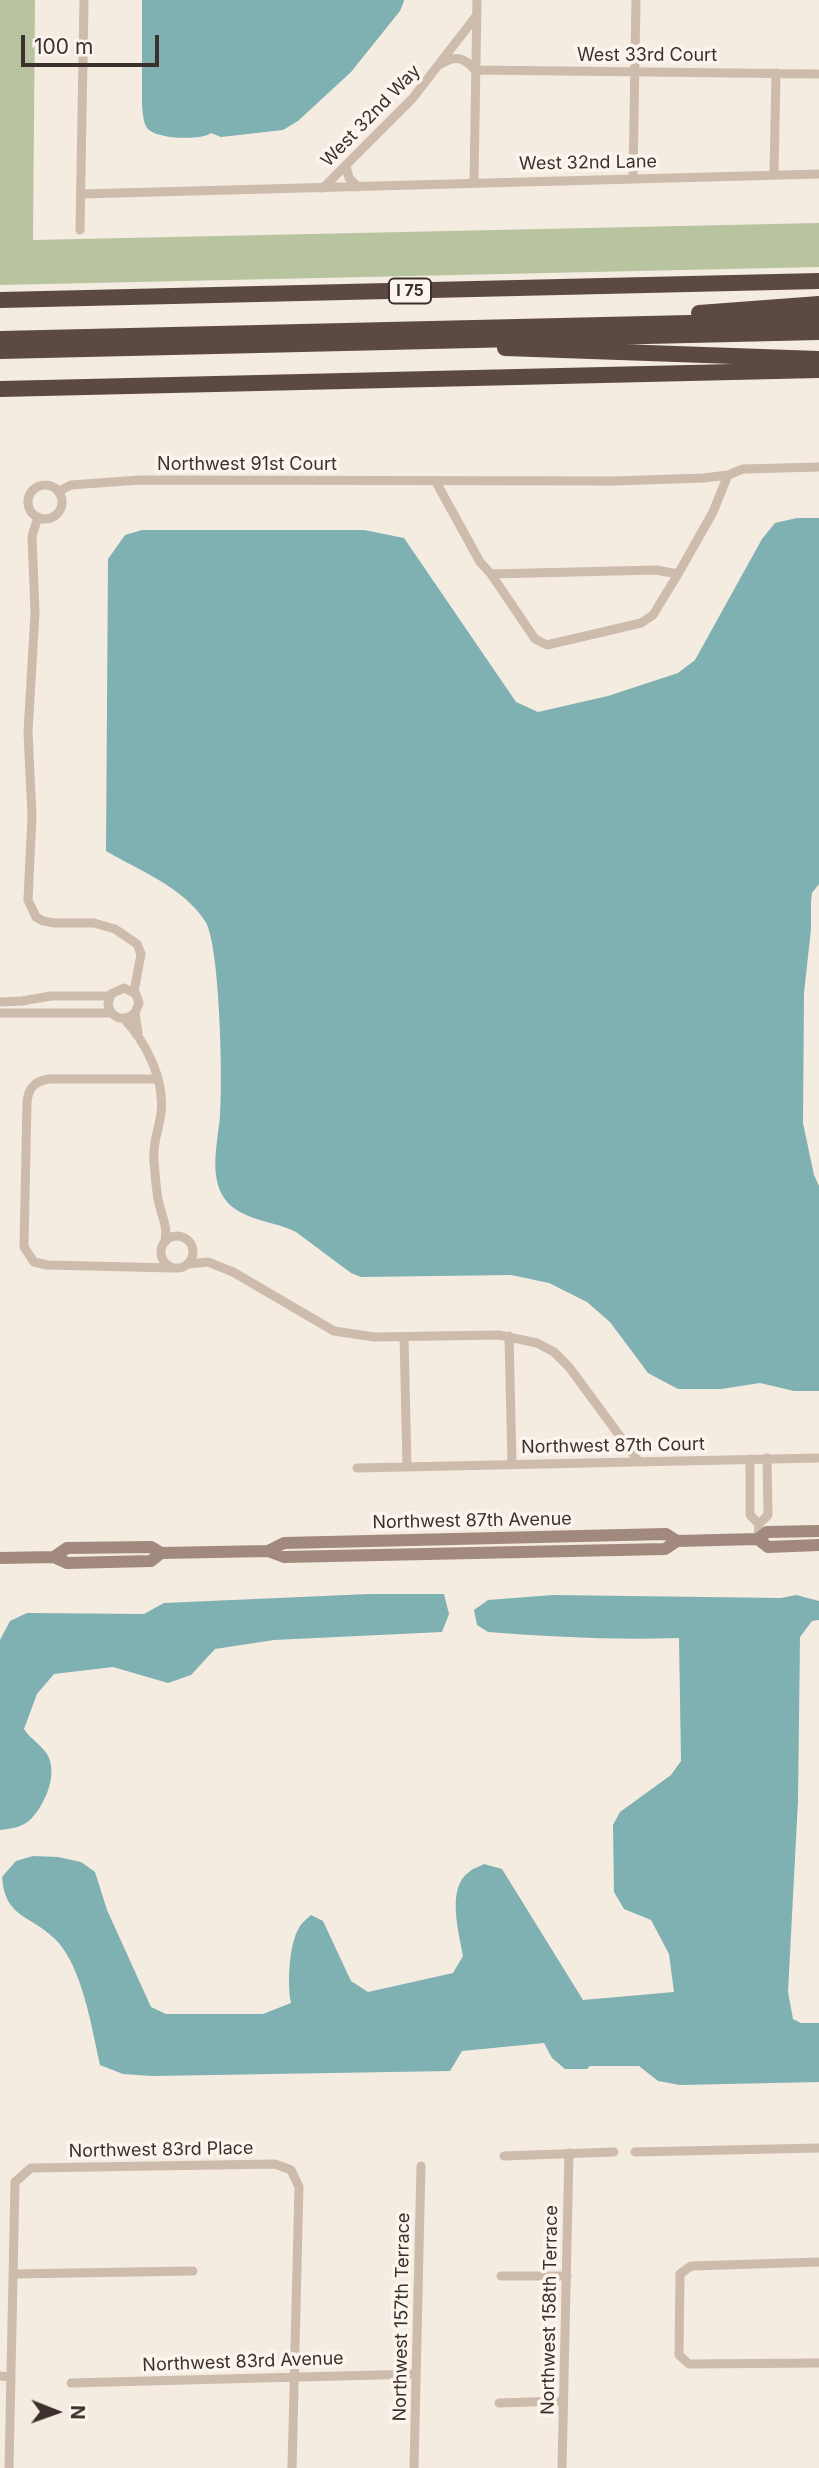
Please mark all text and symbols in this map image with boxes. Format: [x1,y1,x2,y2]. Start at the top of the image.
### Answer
scale bar [24,21,163,65]
text: 100 m [34,34,93,59]
street label: West 33rd Court [577,45,717,67]
street label: West 32nd Way [317,61,425,171]
street label: West 32nd Lane [519,151,657,175]
road number: I 75 [389,278,431,304]
street label: Northwest 91st Court [157,454,337,476]
street label: Northwest 87th Court [521,1434,705,1458]
street label: Northwest 87th Avenue [372,1508,572,1534]
street label: Northwest 83rd Place [68,2138,254,2162]
street label: Northwest 158th Terrace [537,2205,563,2415]
street label: Northwest 157th Terrace [389,2212,415,2422]
street label: Northwest 83rd Avenue [142,2348,344,2376]
north arrow [21,2377,91,2447]
text: N [66,2405,89,2420]

